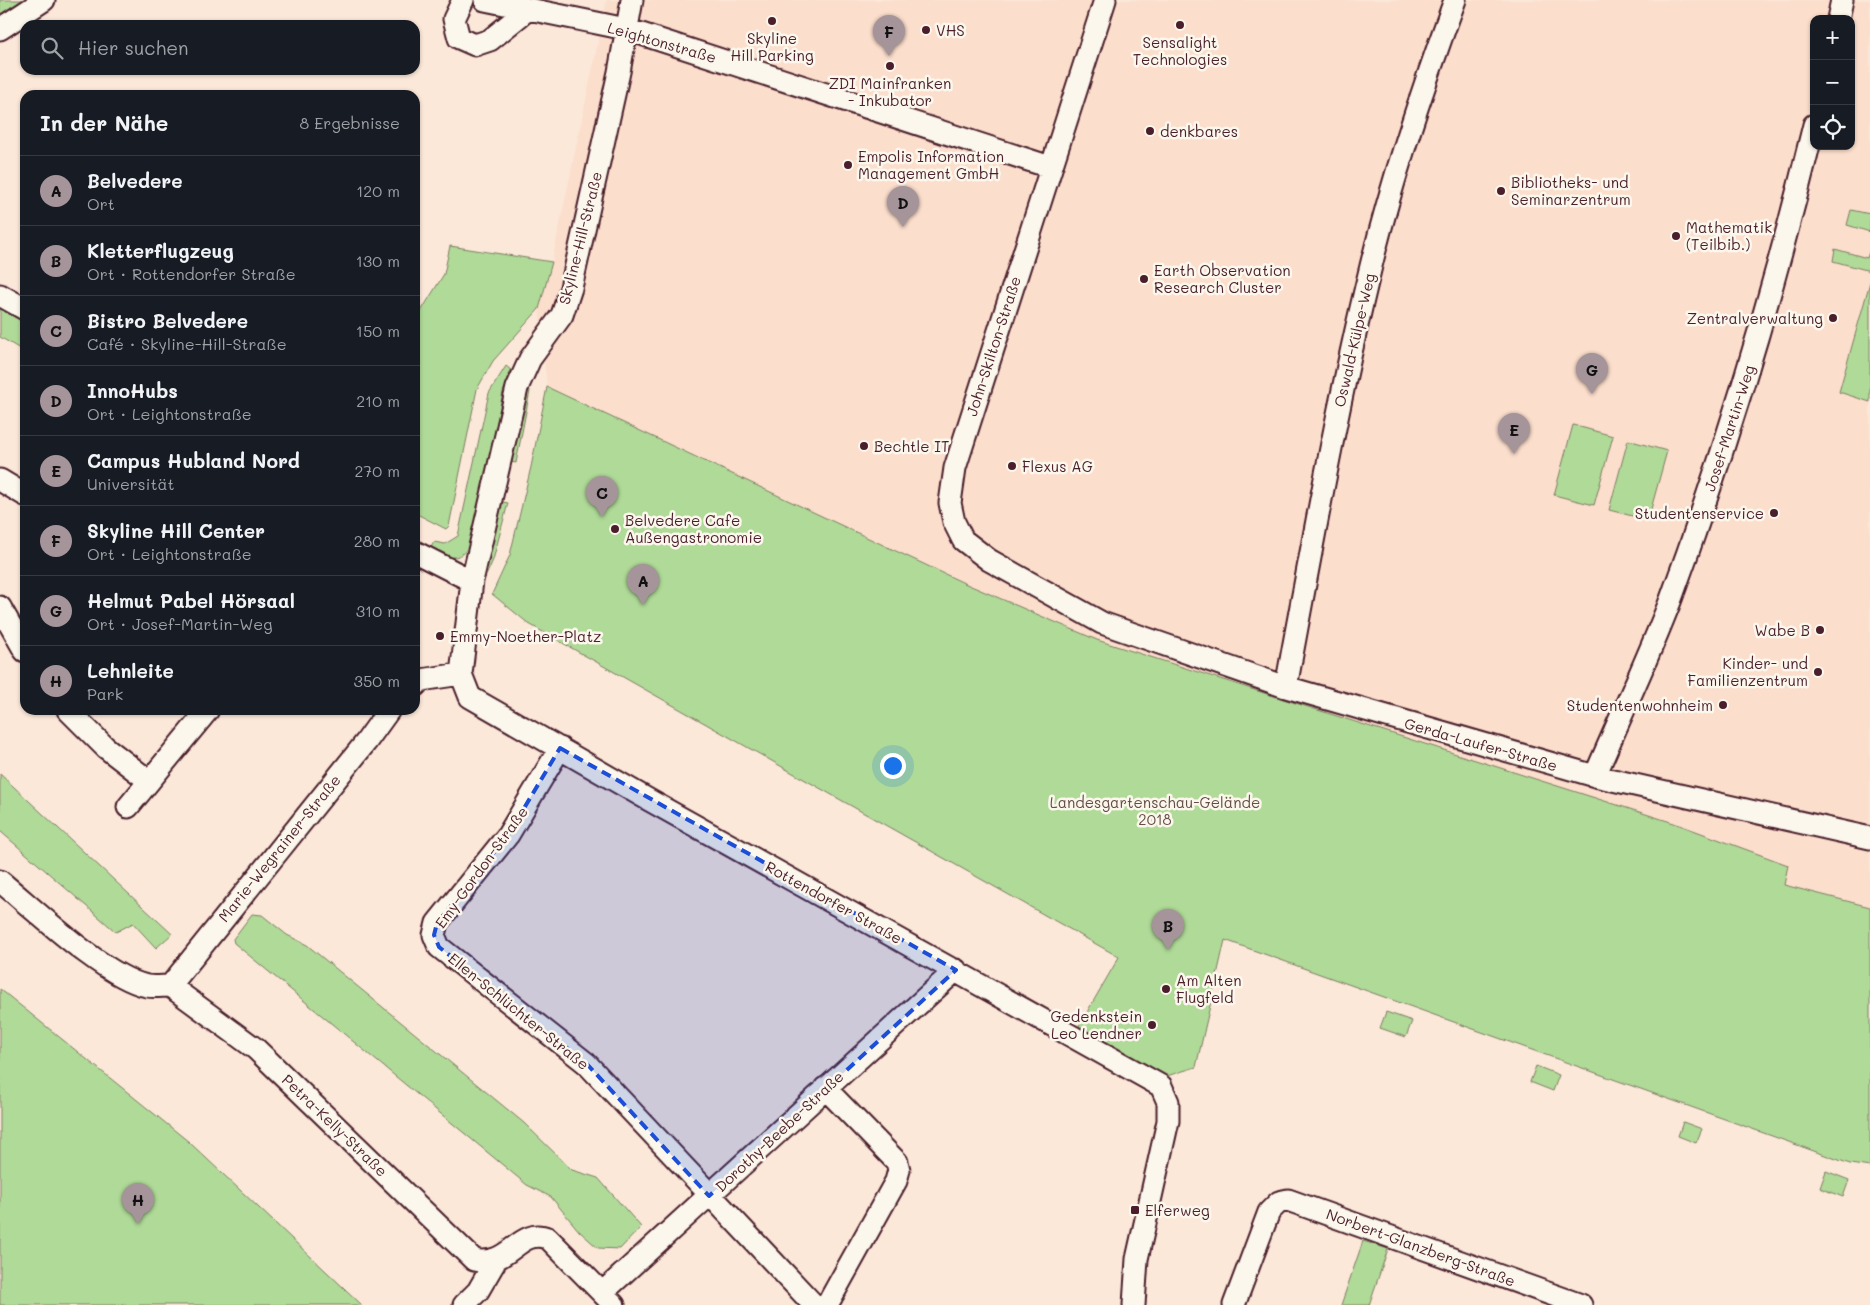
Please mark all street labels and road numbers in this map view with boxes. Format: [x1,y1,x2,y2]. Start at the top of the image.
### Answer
street label: Leightonstraße [605,17,719,67]
street label: Skyline-Hill-Straße [554,169,606,307]
street label: Oswald-Külpe-Weg [1329,271,1379,409]
street label: John-Skilton-Straße [961,274,1025,418]
street label: Josef-Martin-Weg [1699,362,1759,494]
street label: Gerda-Laufer-Straße [1402,713,1560,775]
street label: Marie-Wegrainer-Straße [213,770,345,926]
street label: Emy-Gordon-Straße [430,802,532,932]
street label: Rottendorfer Straße [762,856,906,948]
street label: Ellen-Schlüchter-Straße [445,948,593,1074]
street label: Dorothy-Beebe-Straße [711,1066,847,1196]
street label: Petra-Kelly-Straße [278,1070,392,1180]
street label: Norbert-Glanzberg-Straße [1324,1203,1518,1291]

